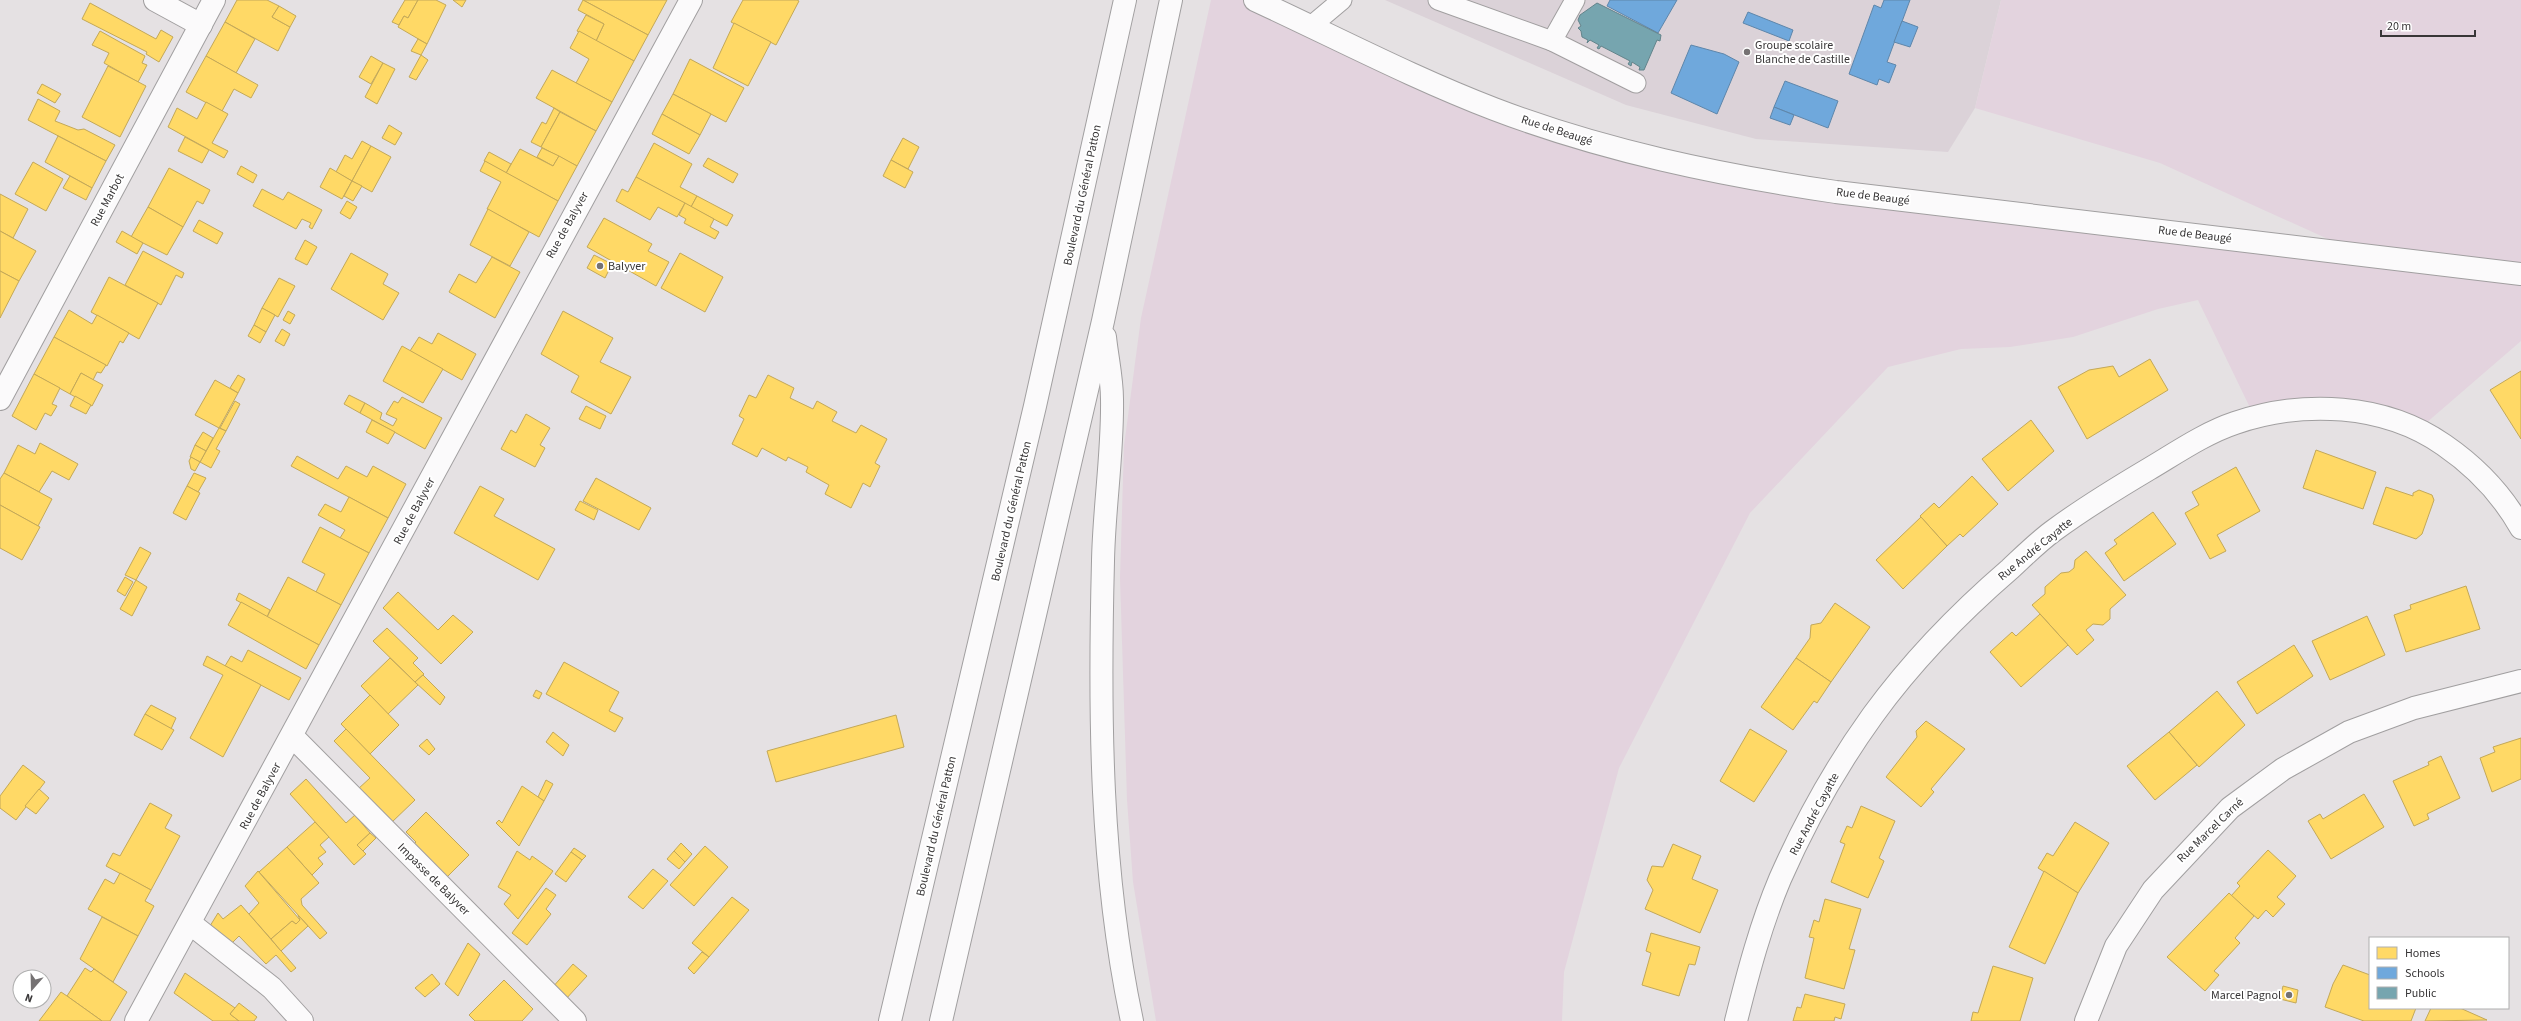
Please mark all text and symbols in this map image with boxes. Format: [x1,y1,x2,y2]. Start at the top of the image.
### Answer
scale bar [2381,12,2475,38]
text: 20 m [2387,18,2411,35]
place label: Groupe scolaire Blanche de Castille [1755,37,1850,68]
marker: Groupe scolaire Blanche de Castille [1742,47,1752,57]
street label: Rue de Beaugé [1519,111,1595,150]
street label: Boulevard du Général Patton [1059,123,1106,267]
street label: Rue Marbot [86,171,128,230]
street label: Rue de Beaugé [1835,184,1911,209]
street label: Rue de Balyver [542,188,593,262]
street label: Rue de Beaugé [2157,222,2233,247]
place label: Balyver [608,258,646,275]
marker: Balyver [595,261,605,271]
street label: Boulevard du Général Patton [987,439,1036,583]
street label: Rue de Balyver [390,474,440,548]
street label: Rue André Cayatte [1994,514,2076,585]
street label: Boulevard du Général Patton [912,754,961,898]
street label: Rue de Balyver [236,759,286,833]
street label: Rue André Cayatte [1785,770,1843,859]
street label: Rue Marcel Carné [2173,794,2247,867]
street label: Impasse de Balyver [394,839,474,920]
legend [2369,937,2509,1009]
text: Homes [2405,945,2440,962]
text: Schools [2405,965,2445,982]
north arrow [12,969,52,1009]
text: Public [2405,985,2437,1002]
place label: Marcel Pagnol [2211,987,2281,1004]
text: N [23,990,35,1006]
marker: Marcel Pagnol [2284,990,2294,1000]

